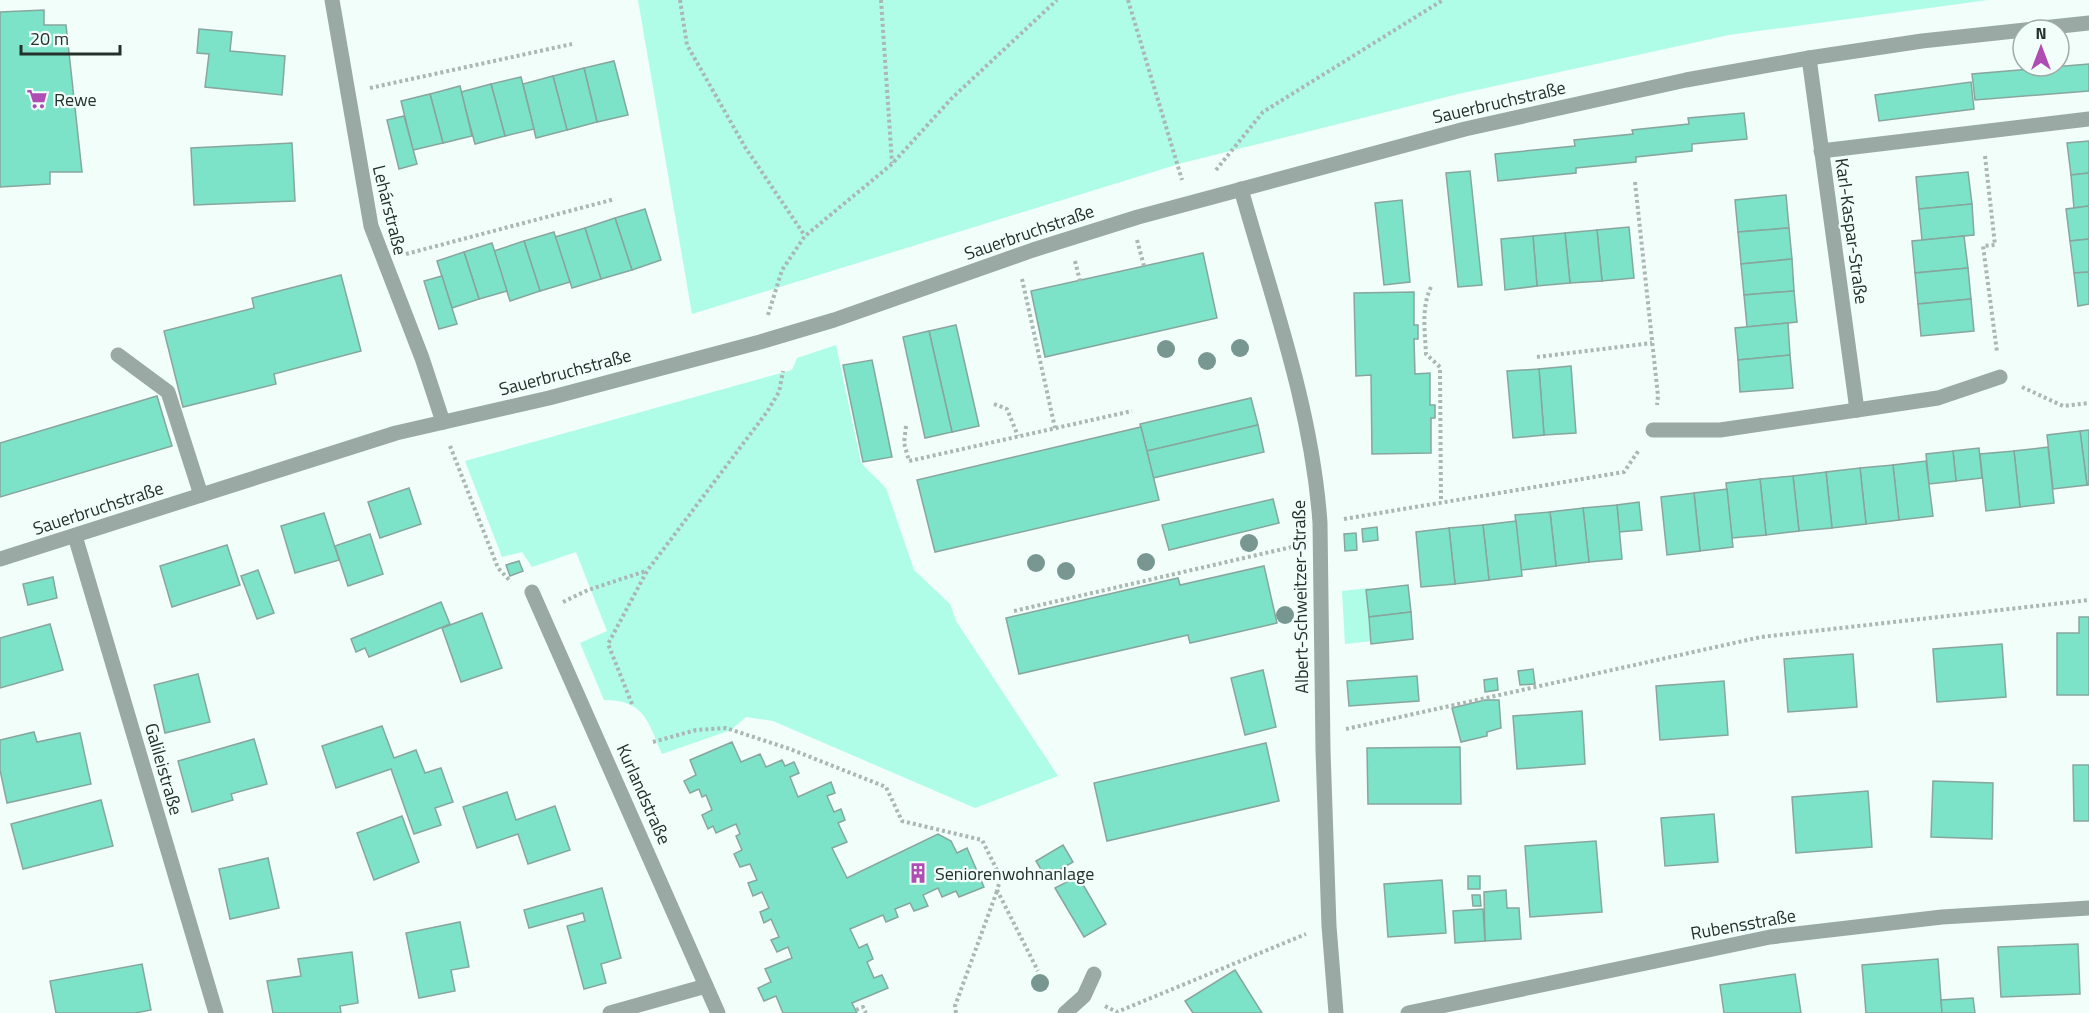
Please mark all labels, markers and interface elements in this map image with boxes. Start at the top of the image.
scale bar [21,18,120,56]
north arrow [2011,18,2071,78]
text: N [2035,21,2047,45]
text: 20 m [30,25,69,52]
street label: Sauerbruchstraße [1430,74,1568,130]
place label: Rewe [54,86,97,113]
supermarket icon: Rewe [25,87,49,111]
street label: Karl-Kaspar-Straße [1828,156,1876,306]
street label: Lehárstraße [366,162,414,258]
street label: Sauerbruchstraße [960,197,1098,267]
street label: Sauerbruchstraße [496,341,634,403]
street label: Sauerbruchstraße [29,474,167,542]
street label: Albert-Schweitzer-Straße [1285,500,1315,694]
street label: Galileistraße [138,720,190,818]
street label: Kurlandstraße [610,739,678,849]
place label: Seniorenwohnanlage [935,860,1094,887]
building icon: Seniorenwohnanlage [906,861,930,885]
street label: Rubensstraße [1688,901,1798,947]

